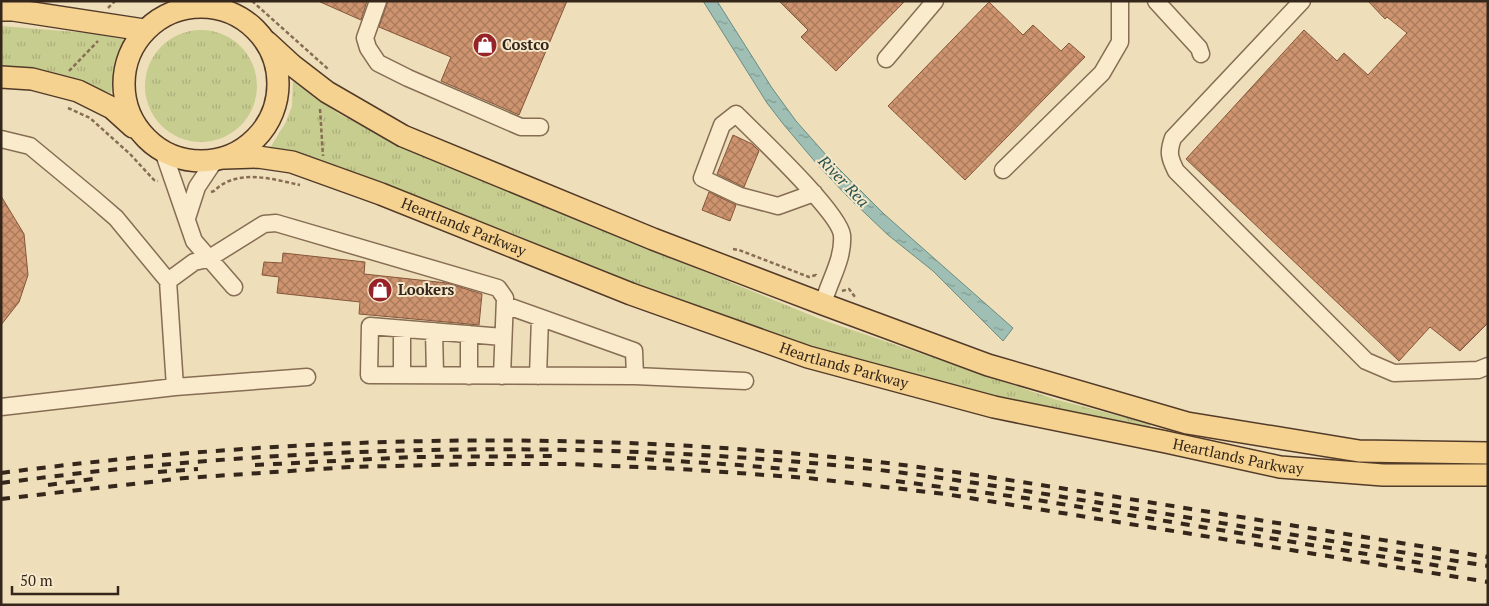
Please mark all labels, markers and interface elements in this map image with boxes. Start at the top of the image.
shop icon: Costco [472,32,498,58]
place label: Costco [502,34,549,54]
water label: River Rea [813,149,874,212]
street label: Heartlands Parkway [399,192,530,260]
shop icon: Lookers [367,277,393,303]
place label: Lookers [398,279,455,299]
street label: Heartlands Parkway [777,337,911,393]
street label: Heartlands Parkway [1171,433,1305,478]
scale bar [12,564,119,596]
text: 50 m [20,570,53,590]

